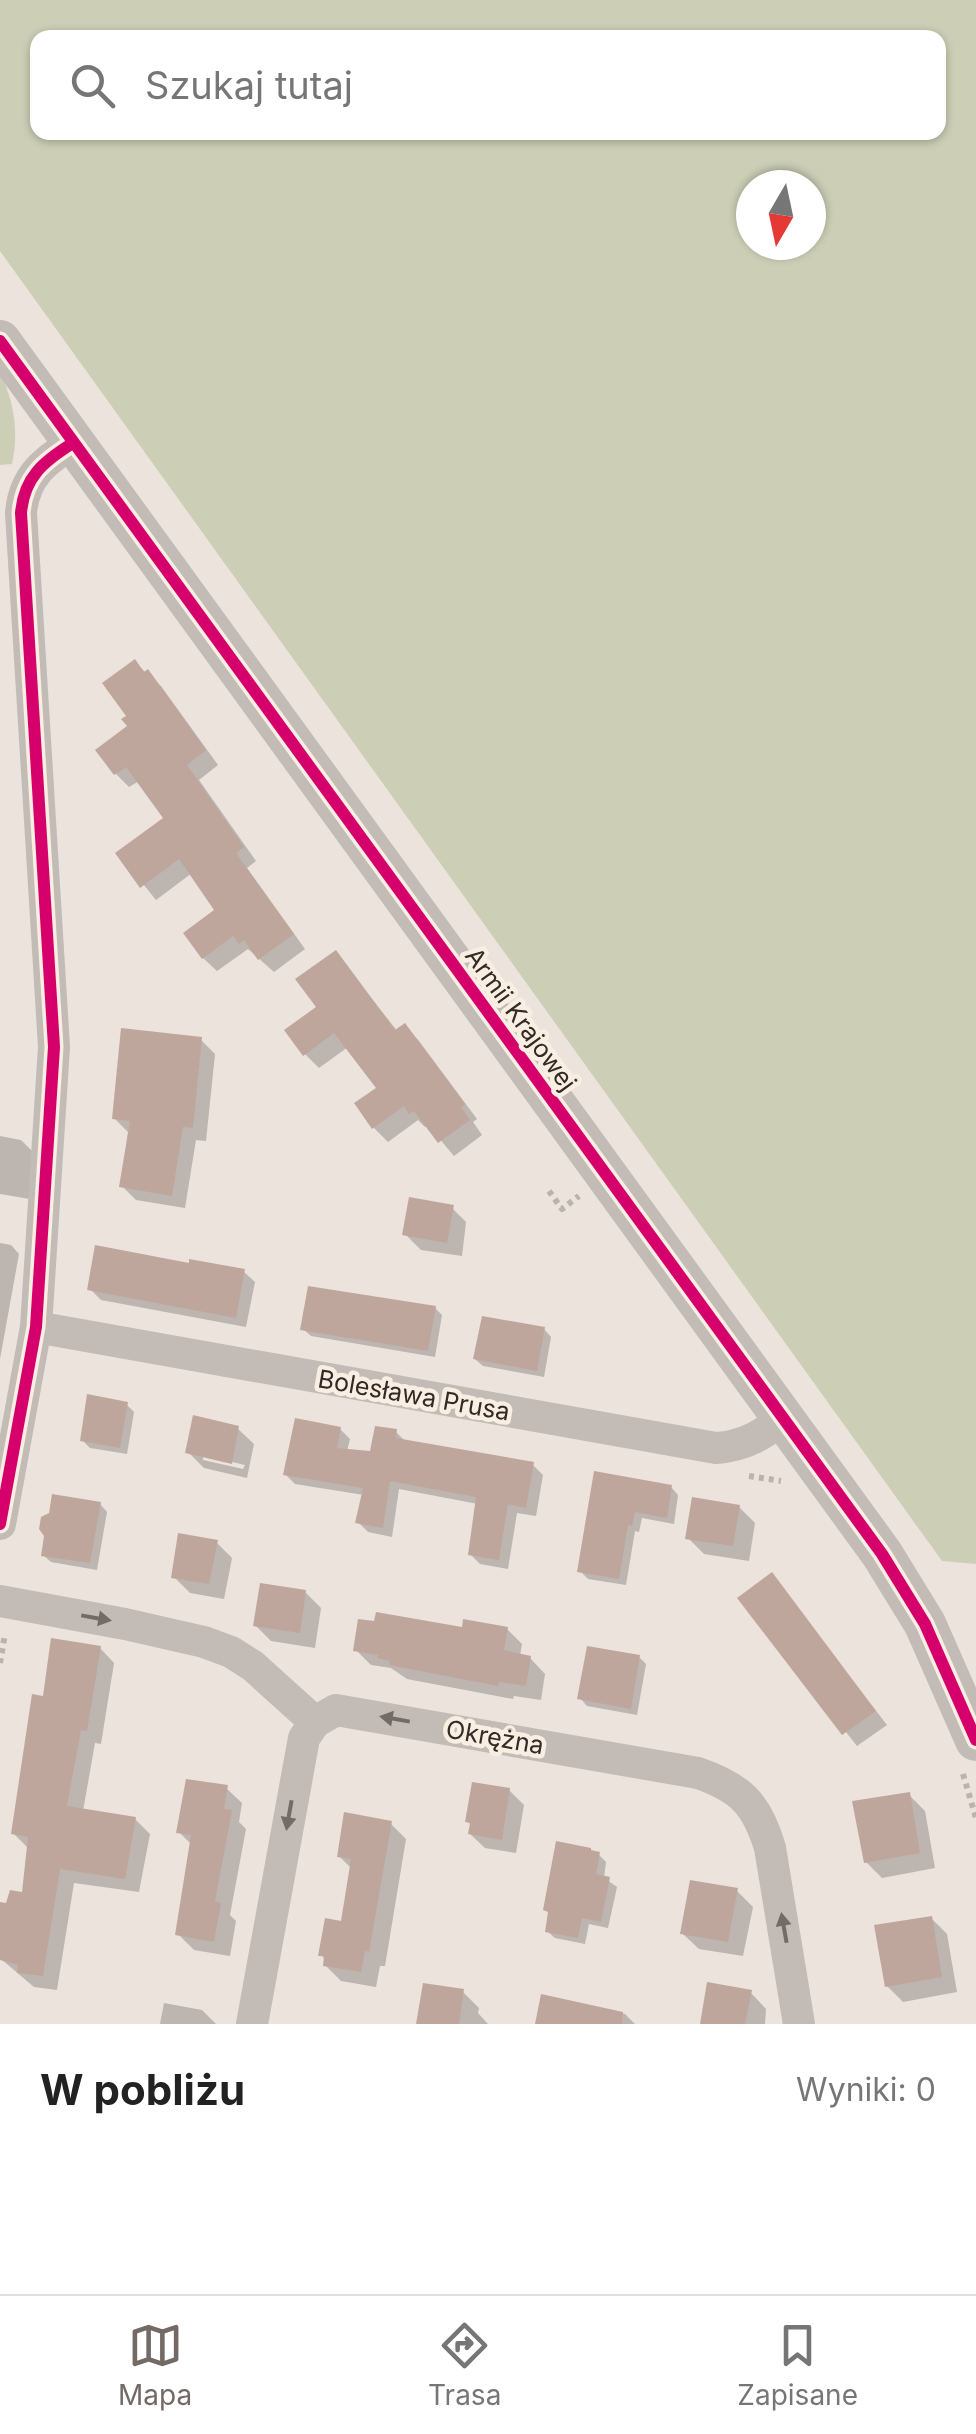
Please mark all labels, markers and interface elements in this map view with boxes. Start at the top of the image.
search box [30,30,946,140]
icon: search [65,58,120,113]
text: Szukaj tutaj [145,62,353,108]
north arrow [736,170,826,260]
street label: Armii Krajowej [459,942,583,1096]
street label: Bolesława Prusa [316,1363,512,1427]
one-way arrow [81,1611,112,1626]
one-way arrow [379,1710,410,1726]
street label: Okrężna [444,1714,546,1760]
one-way arrow [281,1799,296,1831]
one-way arrow [776,1911,791,1943]
text: W pobliżu [40,2064,245,2115]
text: Wyniki: 0 [796,2070,936,2109]
tab: Mapa [118,2318,192,2412]
tab: Trasa [428,2318,501,2412]
tab: Zapisane [737,2318,858,2412]

